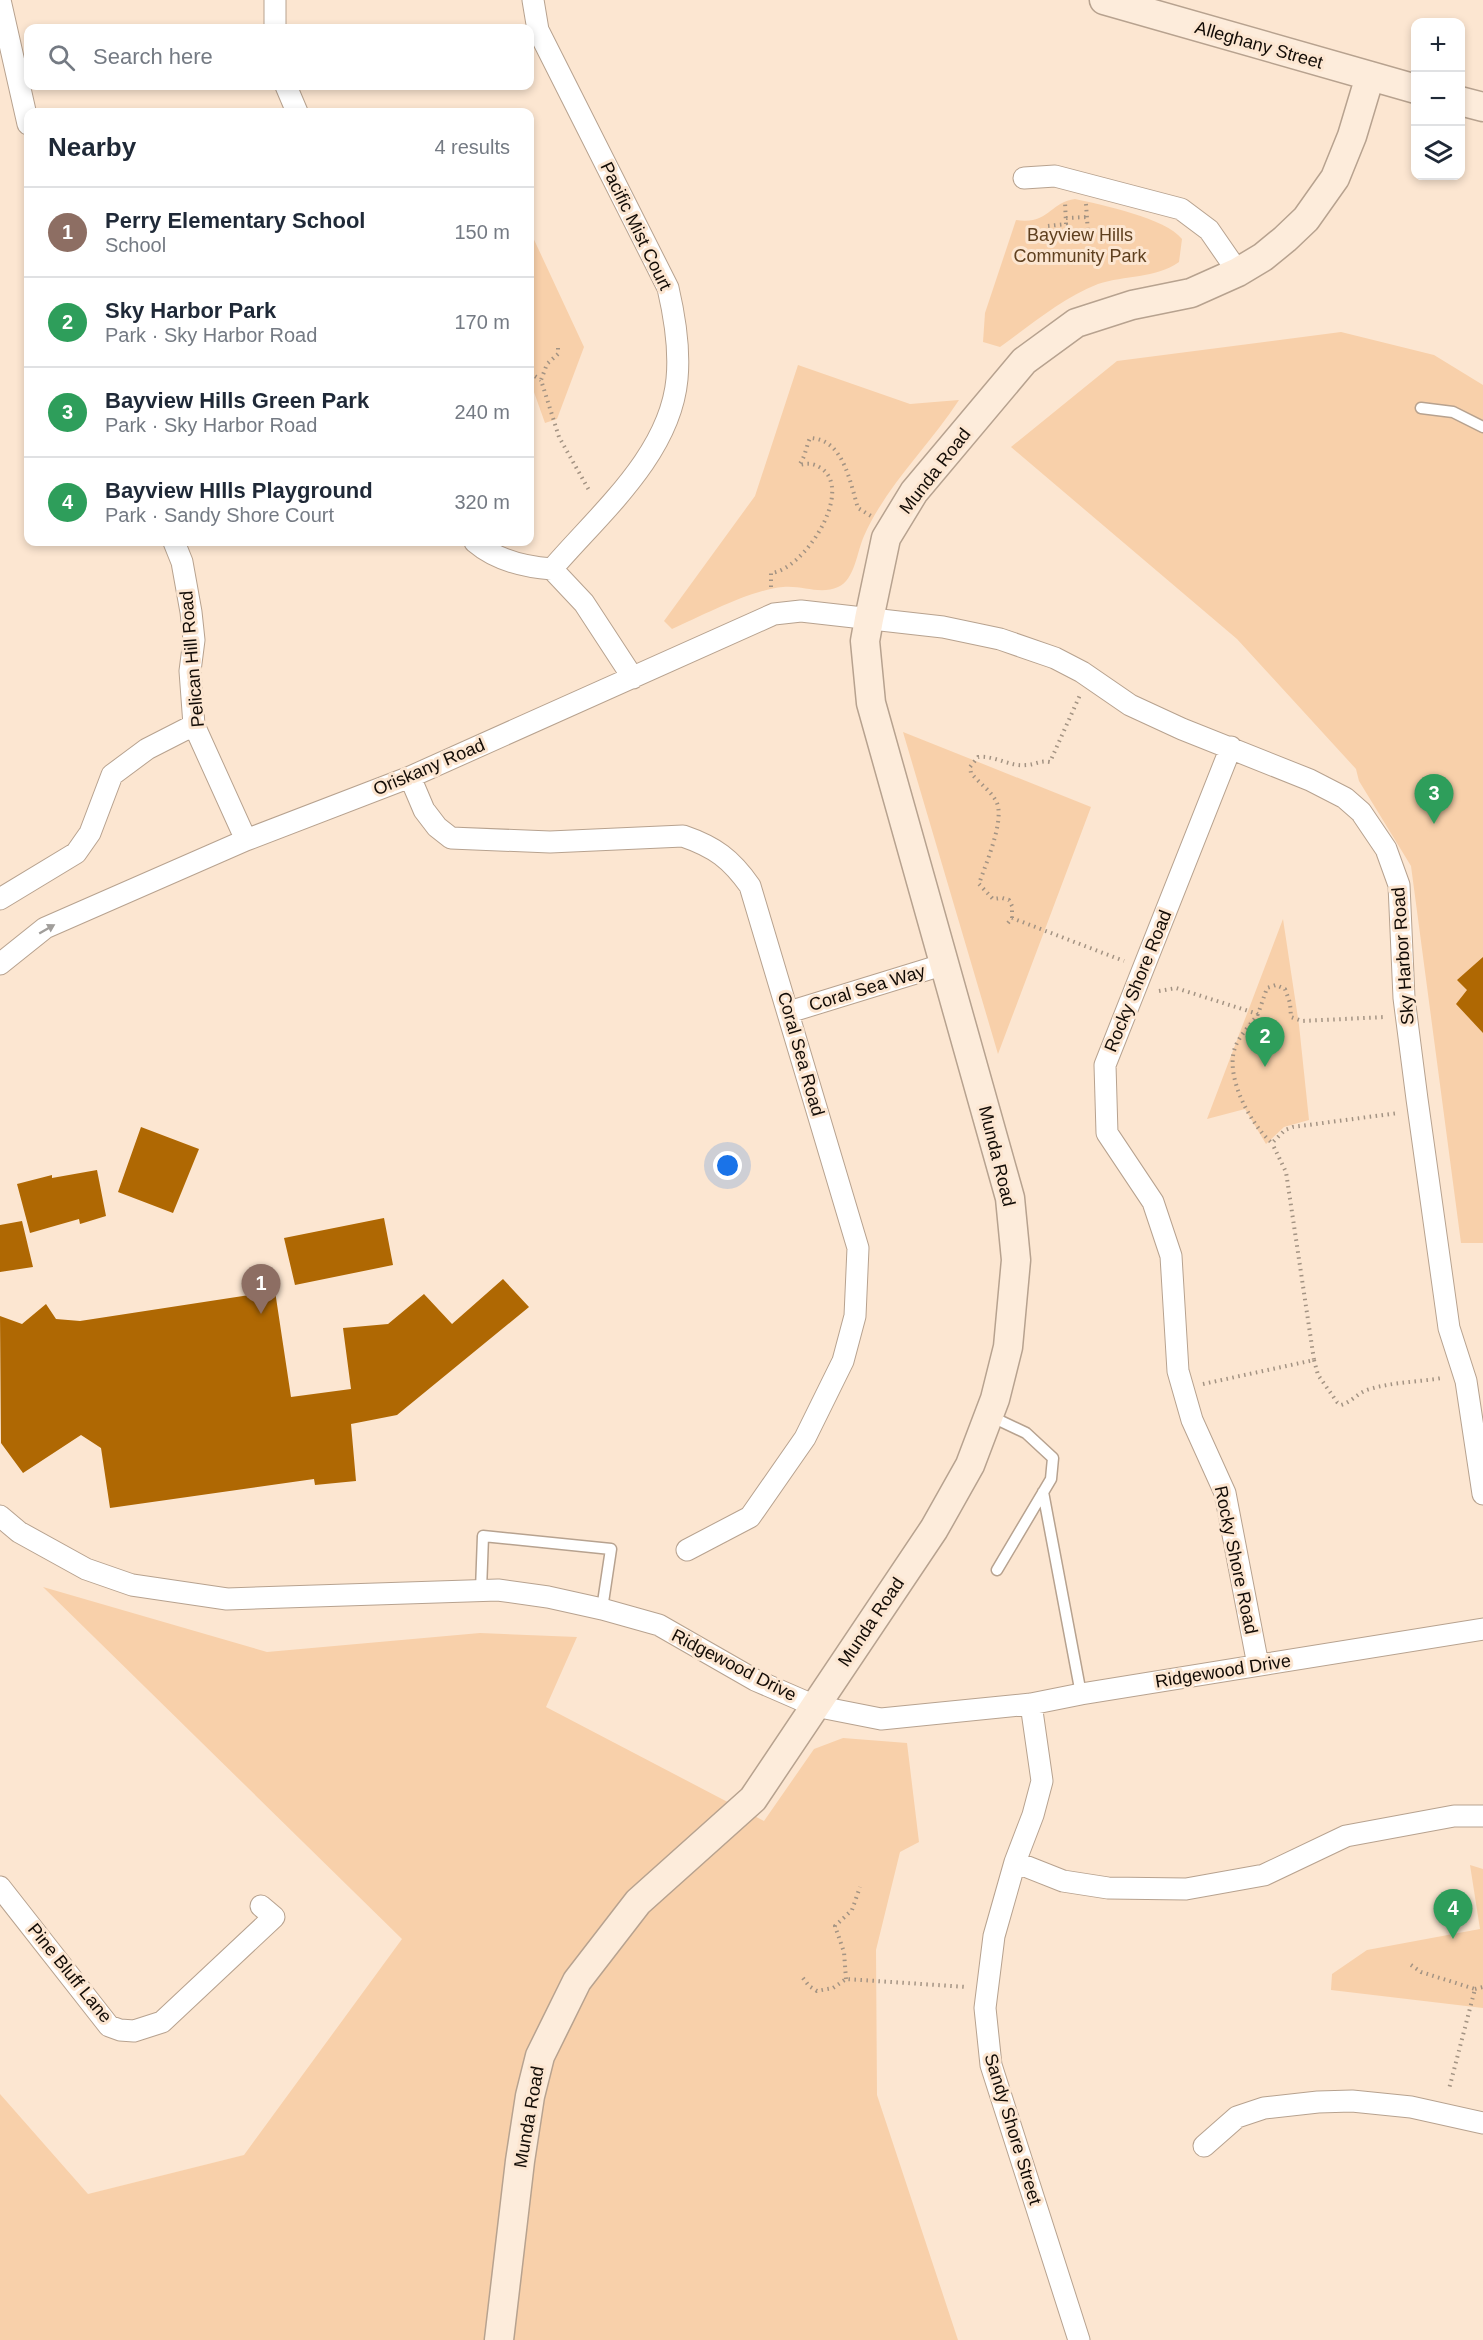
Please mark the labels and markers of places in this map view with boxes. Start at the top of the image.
pin: 3 [1414,774,1454,824]
pin: 2 [1246,1018,1284,1067]
pin: 1 [242,1264,280,1314]
pin: 4 [1434,1890,1472,1939]

